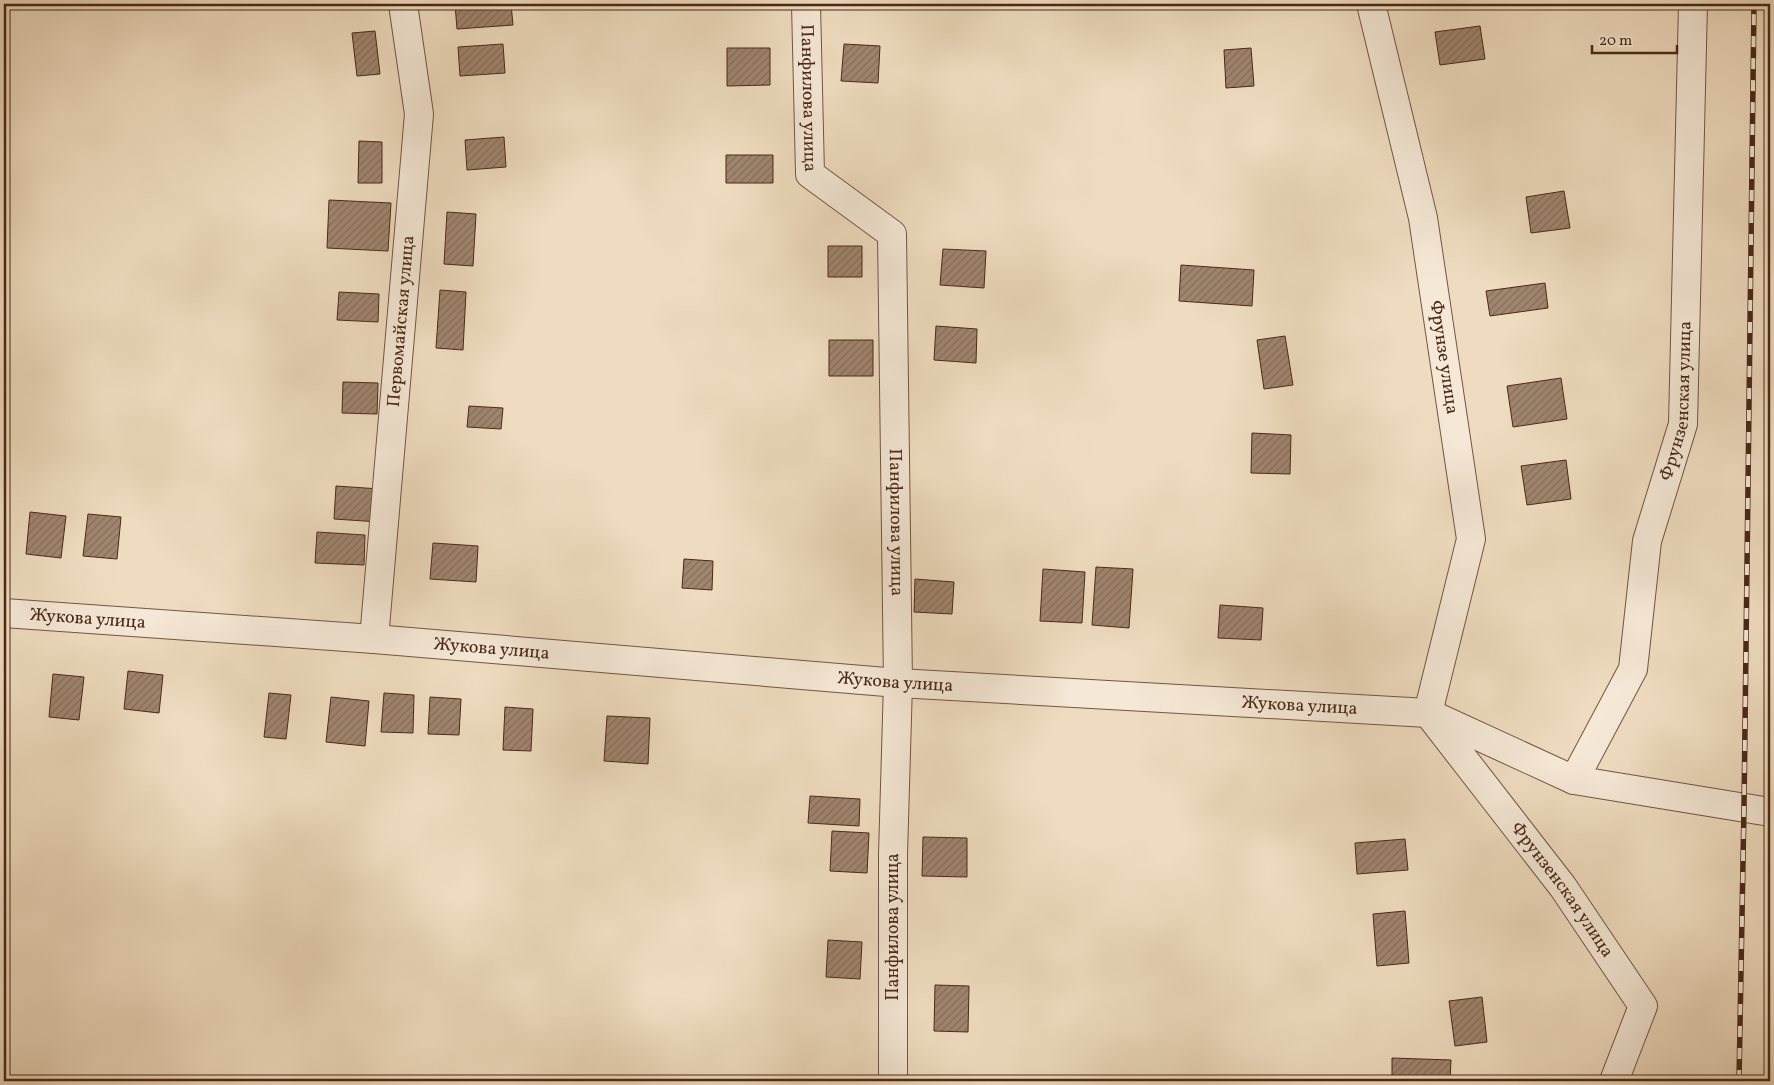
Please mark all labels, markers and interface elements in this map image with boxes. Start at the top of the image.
scale bar [1592,22,1676,54]
street label: Панфилова улица [794,24,822,172]
text: 20 m [1599,31,1632,52]
street label: Первомайская улица [381,234,421,408]
street label: Фрунзе улица [1423,299,1465,416]
street label: Фрунзенская улица [1654,321,1698,484]
street label: Панфилова улица [882,448,909,596]
street label: Жукова улица [29,602,147,635]
street label: Жукова улица [433,632,551,666]
street label: Жукова улица [836,665,954,699]
street label: Жукова улица [1241,690,1358,721]
street label: Фрунзенская улица [1505,817,1620,963]
street label: Панфилова улица [881,853,906,1001]

